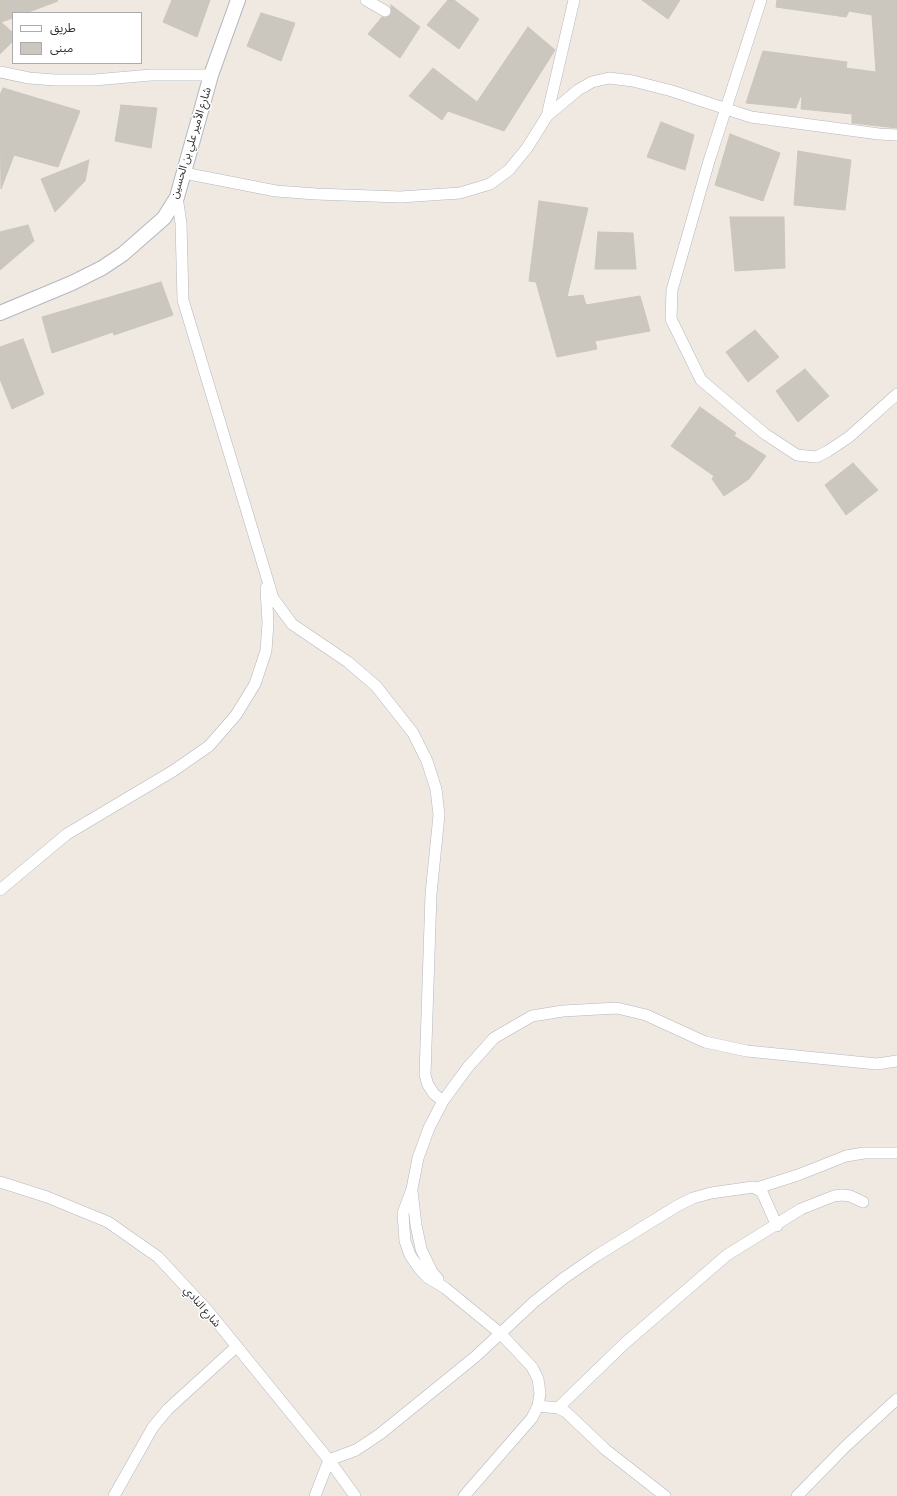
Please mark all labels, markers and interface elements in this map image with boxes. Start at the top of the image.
legend [12,12,142,64]
text: طريق [50,20,76,35]
text: مبنى [50,40,73,55]
street label: شارع الأمير علي بن الحسين [168,86,214,200]
street label: شارع النادي [181,1284,223,1330]

